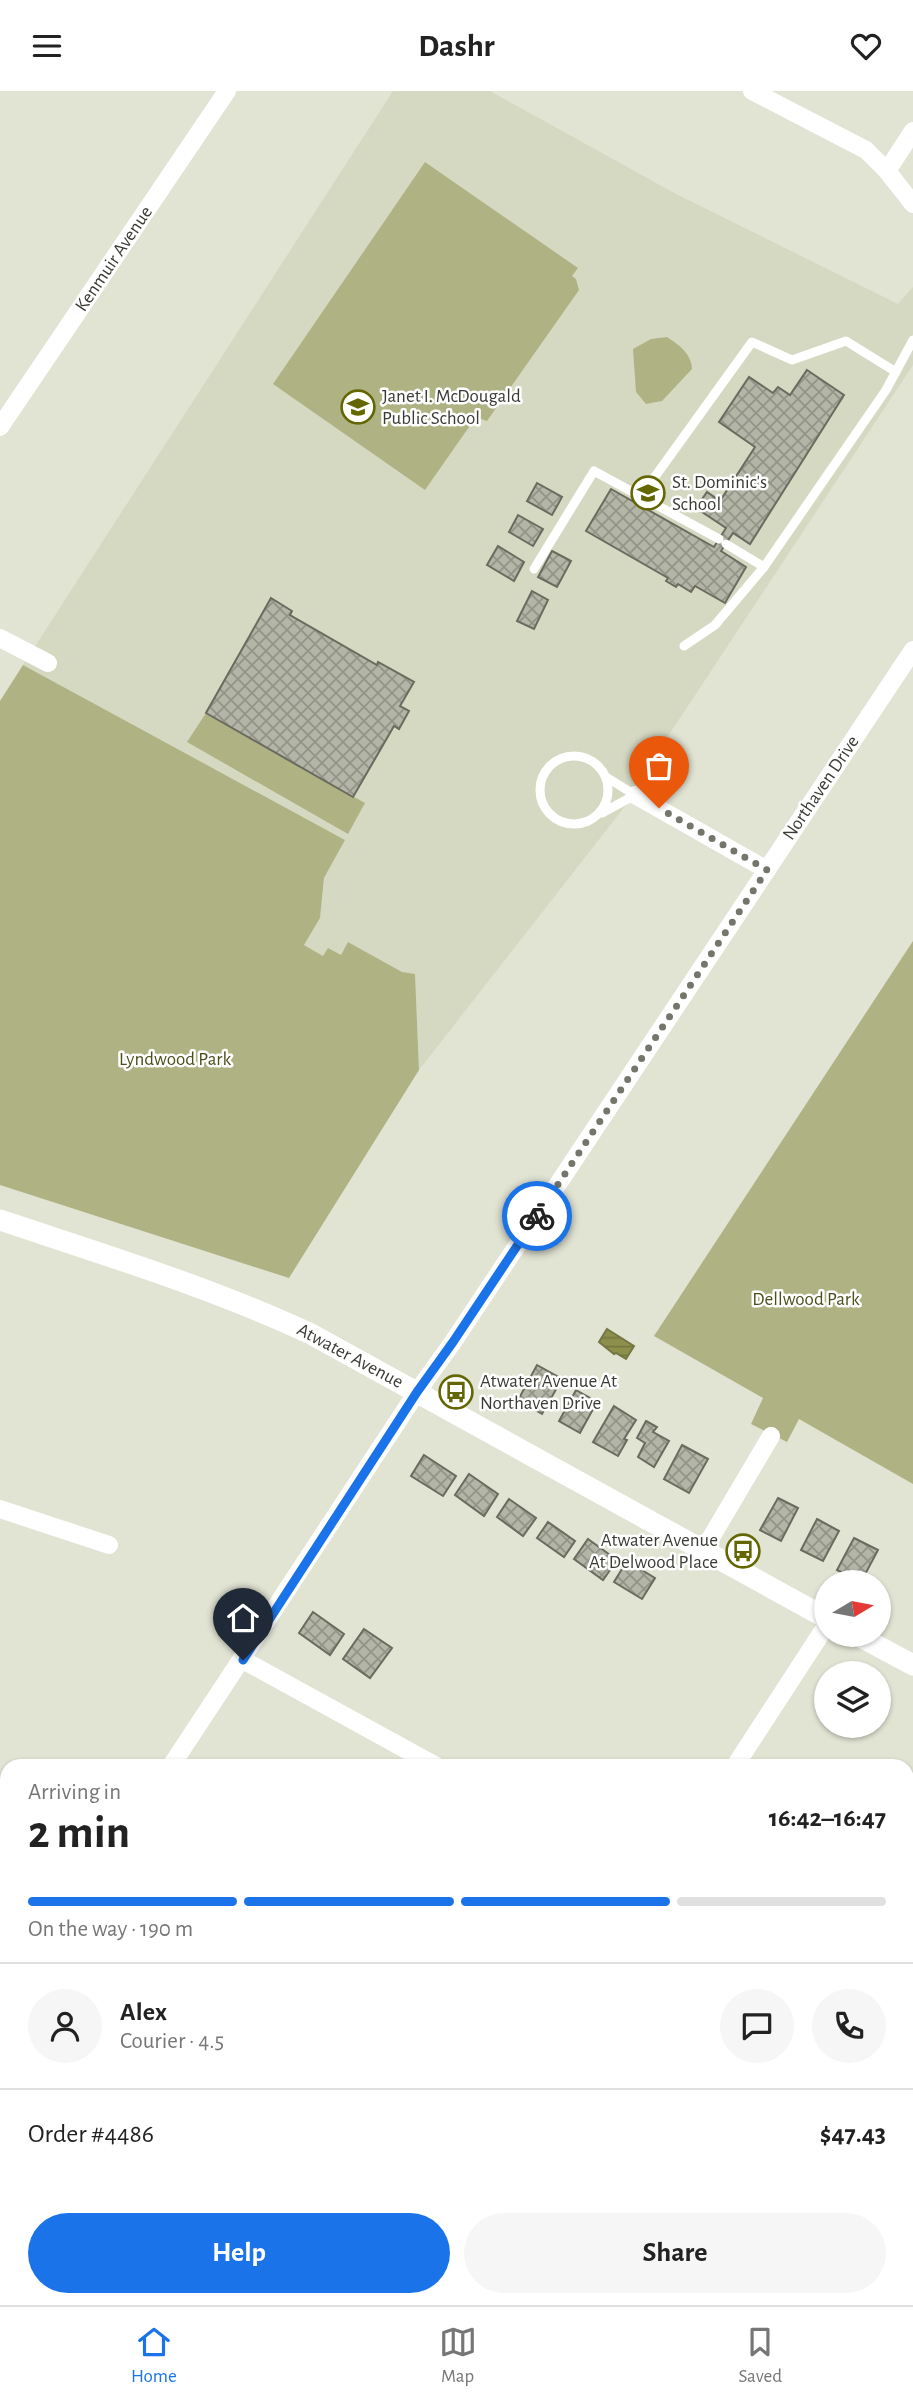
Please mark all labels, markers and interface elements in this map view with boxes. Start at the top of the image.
icon: menu [28,27,66,65]
icon: heart [847,27,885,65]
text: Dashr [418,30,495,62]
street label: Kenmuir Avenue [72,203,156,315]
place label: Janet I. McDougald Public School [382,387,521,428]
school or university icon: Janet I. McDougald Public School [339,388,377,426]
place label: St. Dominic's School [672,473,767,514]
school or university icon: St. Dominic's School [629,474,667,512]
street label: Northaven Drive [779,732,863,844]
pin [629,736,689,808]
icon: bag [640,747,678,785]
park label: Lyndwood Park [119,1050,231,1069]
courier [502,1181,572,1251]
icon: bike [518,1197,556,1235]
park label: Dellwood Park [752,1290,860,1309]
street label: Atwater Avenue [294,1320,406,1392]
place label: Atwater Avenue At Northaven Drive [480,1372,617,1413]
bus stop icon: Atwater Avenue At Northaven Drive [437,1373,475,1411]
place label: Atwater Avenue At Delwood Place [589,1531,718,1572]
bus stop icon: Atwater Avenue At Delwood Place [724,1532,762,1570]
north arrow [814,1570,891,1647]
map controls [814,1570,891,1738]
pin [213,1588,273,1660]
icon: home [224,1599,262,1637]
button: layers [814,1661,891,1738]
text: Arriving in [28,1781,121,1804]
text: 16:42–16:47 [769,1805,886,1831]
text: 2 min [28,1810,130,1856]
text: On the way · 190 m [28,1918,193,1941]
button: person [28,1989,102,2063]
button: chat [720,1989,794,2063]
button: phone [812,1989,886,2063]
text: Alex [120,1999,167,2025]
text: Courier · 4.5 [120,2030,224,2053]
text: Order #4486 [28,2121,154,2147]
text: $47.43 [820,2121,886,2147]
button: Help [28,2213,450,2293]
button: Share [464,2213,886,2293]
tab: Home [131,2323,177,2388]
tab: Map [439,2323,477,2388]
tab: Saved [739,2323,782,2388]

